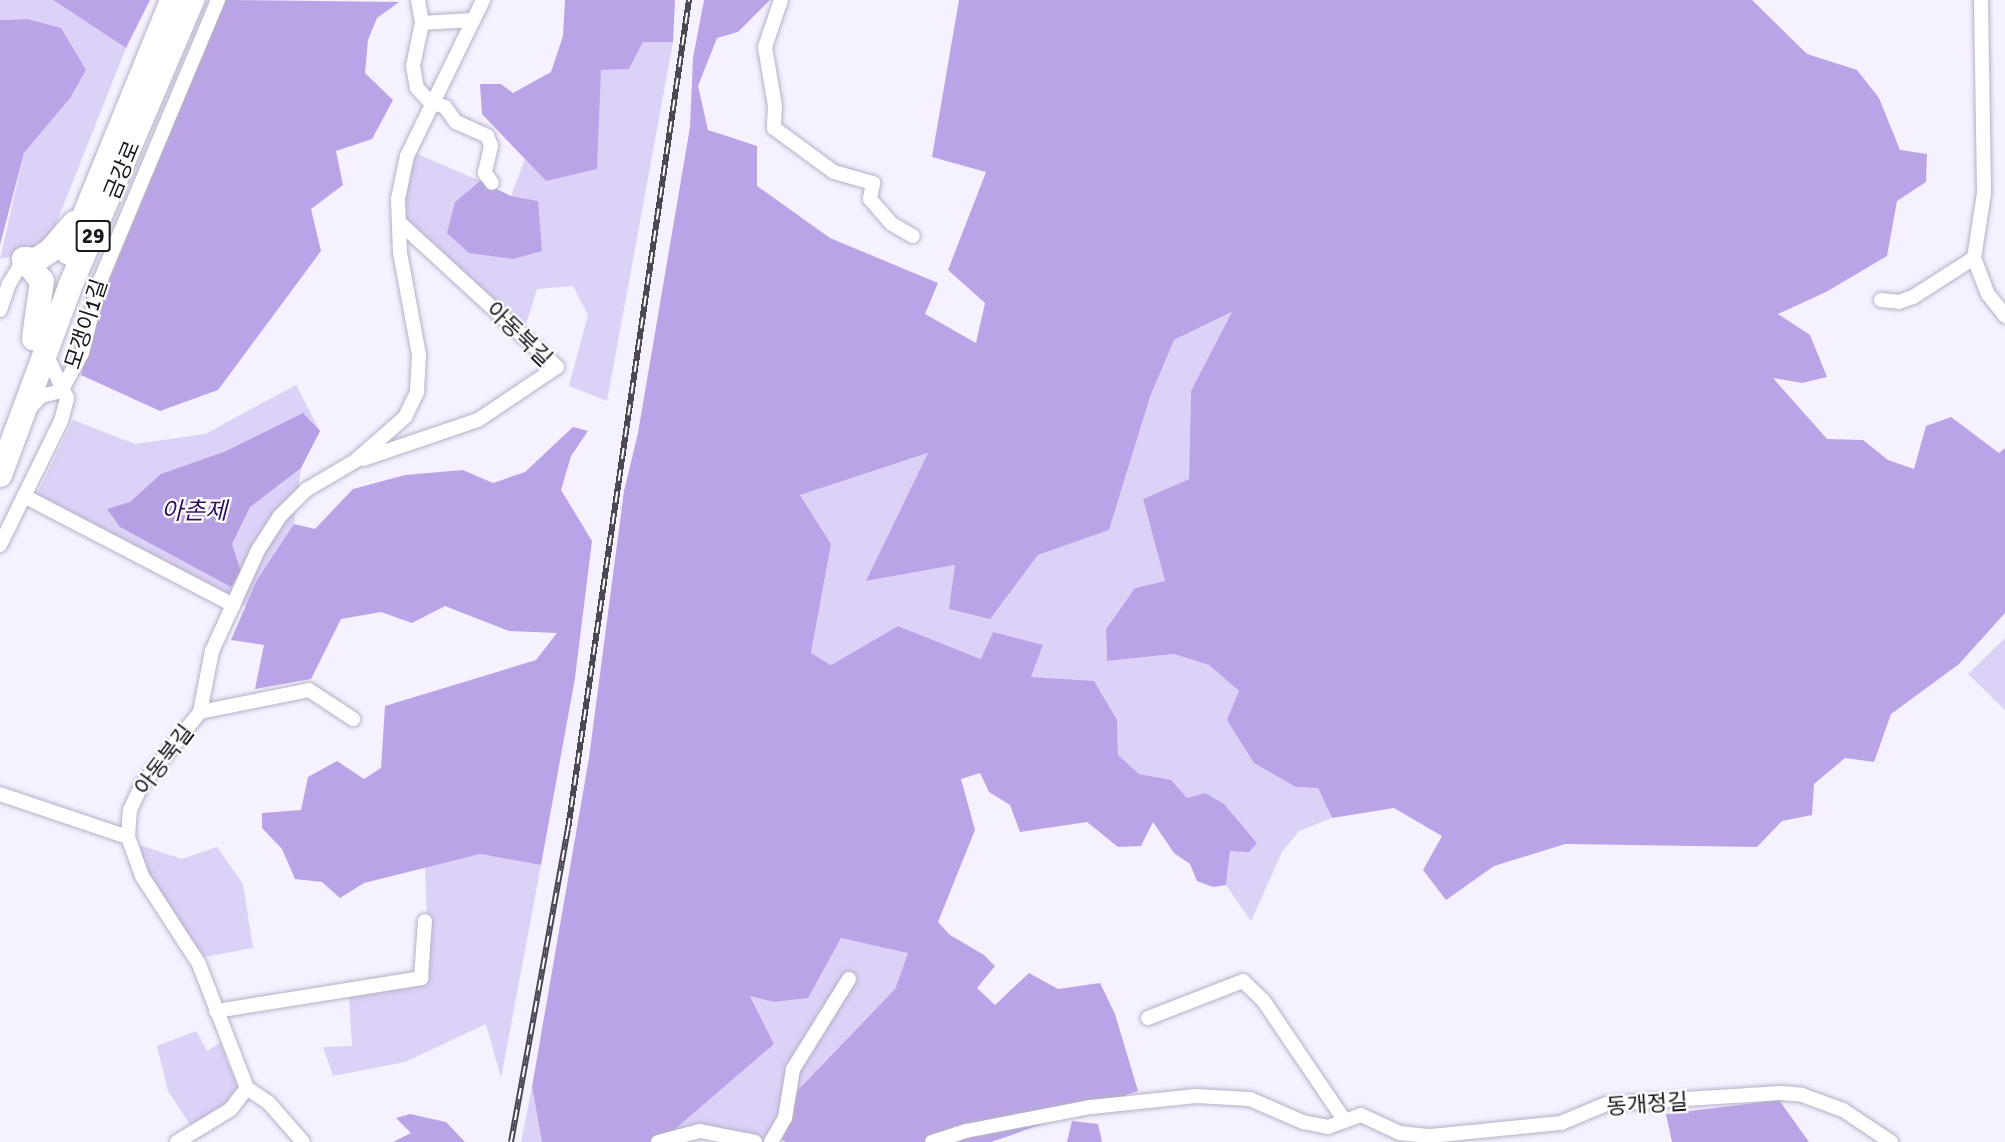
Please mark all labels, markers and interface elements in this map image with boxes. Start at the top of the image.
street label: 금강로 [98,137,146,203]
road number: 29 [75,218,111,254]
street label: 모갱이1길 [59,276,113,372]
street label: 아동북길 [481,296,557,372]
water label: 아촌제 [161,498,227,526]
street label: 아동북길 [129,720,199,800]
street label: 동개정길 [1606,1088,1688,1120]

